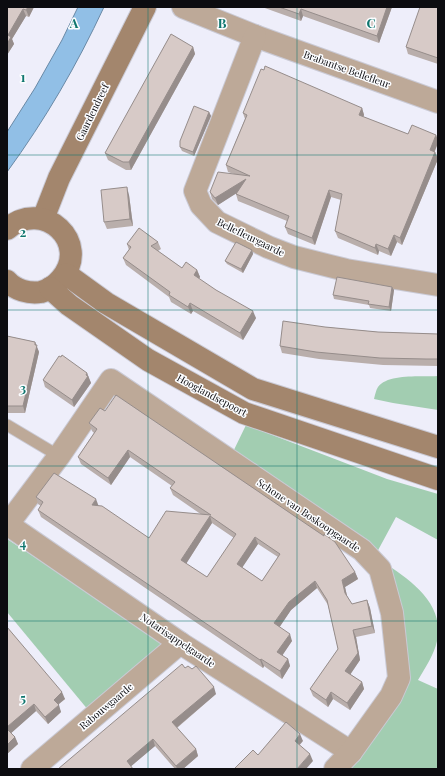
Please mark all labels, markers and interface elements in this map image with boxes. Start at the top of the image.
text: A [69,14,79,31]
text: B [218,14,227,31]
text: C [366,14,376,31]
street label: Brabantse Bellefleur [302,47,393,91]
text: 1 [21,68,26,85]
street label: Gaardendreef [72,81,112,143]
street label: Bellefleurgaarde [215,215,287,259]
text: 2 [20,223,27,240]
street label: Hooglandsepoort [174,371,250,420]
text: 3 [20,379,26,396]
street label: Schone van Boskoopgaarde [255,475,363,555]
text: 4 [20,534,27,551]
street label: Notarisappelgaarde [138,610,218,670]
street label: Rabouwgaarde [76,679,136,733]
text: 5 [20,689,26,706]

